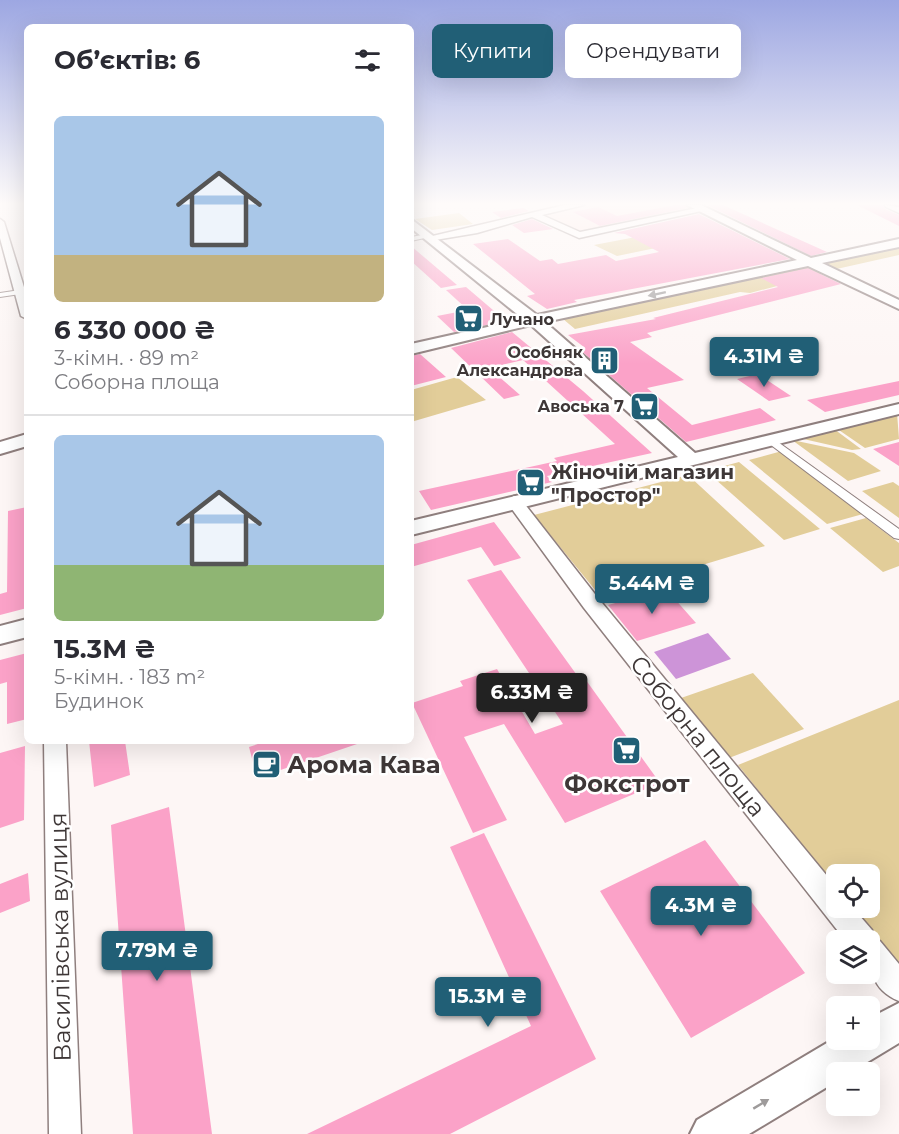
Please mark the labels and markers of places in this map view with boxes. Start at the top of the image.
supermarket icon: Лучано [453,303,485,335]
place label: Лучано [490,310,554,329]
pin: 4.31M ₴ [709,337,819,388]
place label: Особняк Александрова [457,343,584,380]
building icon: Особняк Александрова [588,345,620,377]
supermarket icon: Авоська 7 [629,390,661,422]
place label: Авоська 7 [537,397,624,416]
place label: Жіночій магазин "Простор" [551,460,734,507]
supermarket icon: Жіночій магазин "Простор" [514,467,546,499]
pin: 5.44M ₴ [597,564,707,615]
pin: 6.33M ₴ [477,673,587,724]
supermarket icon: Фокстрот [611,734,643,766]
cafe icon: Арома Кава [250,748,282,780]
place label: Арома Кава [287,750,441,779]
place label: Фокстрот [564,769,690,798]
pin: 4.3M ₴ [652,886,750,937]
pin: 7.79M ₴ [102,931,212,982]
pin: 15.3M ₴ [433,977,543,1028]

